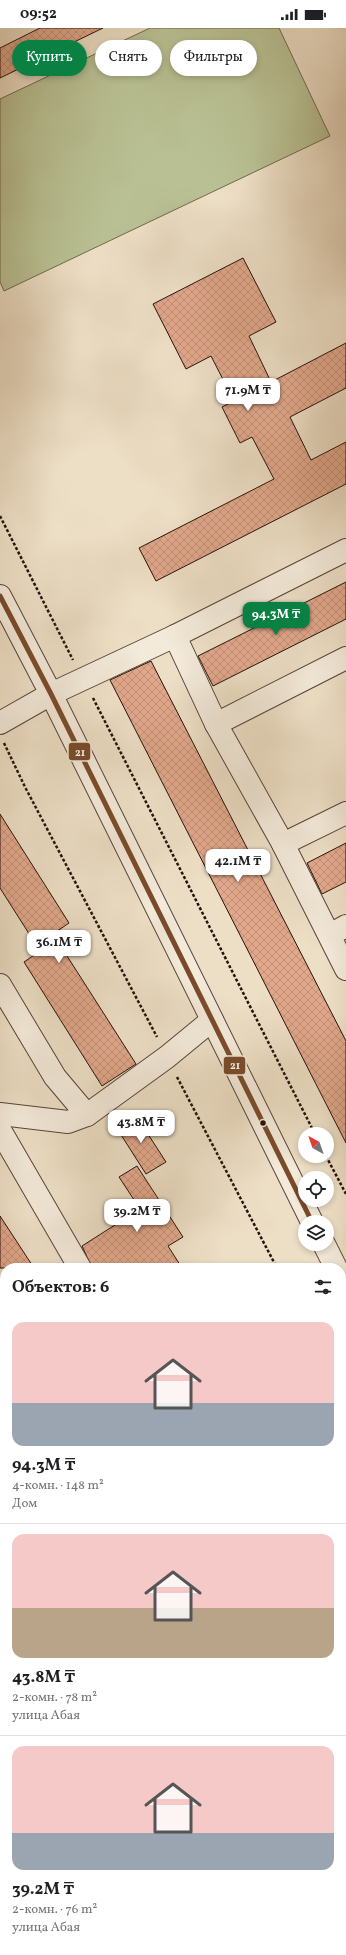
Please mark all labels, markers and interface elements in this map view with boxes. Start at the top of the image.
text: 09:52 [20,4,57,25]
chip: Купить [12,40,87,76]
chip: Снять [95,40,162,76]
chip: Фильтры [170,40,257,76]
pin: 71.9M ₸ [211,378,285,412]
text: 71.9M ₸ [225,382,271,400]
pin: 94.3M ₸ [239,602,313,636]
text: 94.3M ₸ [252,606,300,624]
line badge: 21 [68,742,91,761]
text: 21 [75,746,85,761]
pin: 42.1M ₸ [201,849,275,883]
text: 42.1M ₸ [214,853,262,871]
pin: 36.1M ₸ [22,930,96,964]
text: 36.1M ₸ [36,934,82,952]
line badge: 21 [223,1056,246,1075]
text: 21 [230,1059,240,1074]
pin: 43.8M ₸ [104,1110,178,1144]
text: 43.8M ₸ [117,1114,165,1132]
unlabelled marker [258,1118,268,1128]
north arrow [298,1127,334,1163]
map controls [298,1127,334,1251]
button: locate [298,1171,334,1207]
pin: 39.2M ₸ [100,1199,174,1233]
text: 39.2M ₸ [113,1203,161,1221]
button: layers [298,1215,334,1251]
text: Объектов: 6 [12,1276,109,1299]
icon: filters [312,1276,334,1298]
icon: home [137,1348,209,1420]
text: 94.3M ₸ [12,1454,76,1477]
text: 4-комн. · 148 m² [12,1477,104,1495]
text: Дом [12,1495,37,1513]
icon: home [137,1560,209,1632]
text: 43.8M ₸ [12,1666,75,1689]
text: 2-комн. · 78 m² [12,1689,97,1707]
text: улица Абая [12,1707,80,1725]
icon: home [137,1772,209,1844]
text: 39.2M ₸ [12,1878,74,1901]
text: 2-комн. · 76 m² [12,1901,97,1919]
text: улица Абая [12,1919,80,1937]

